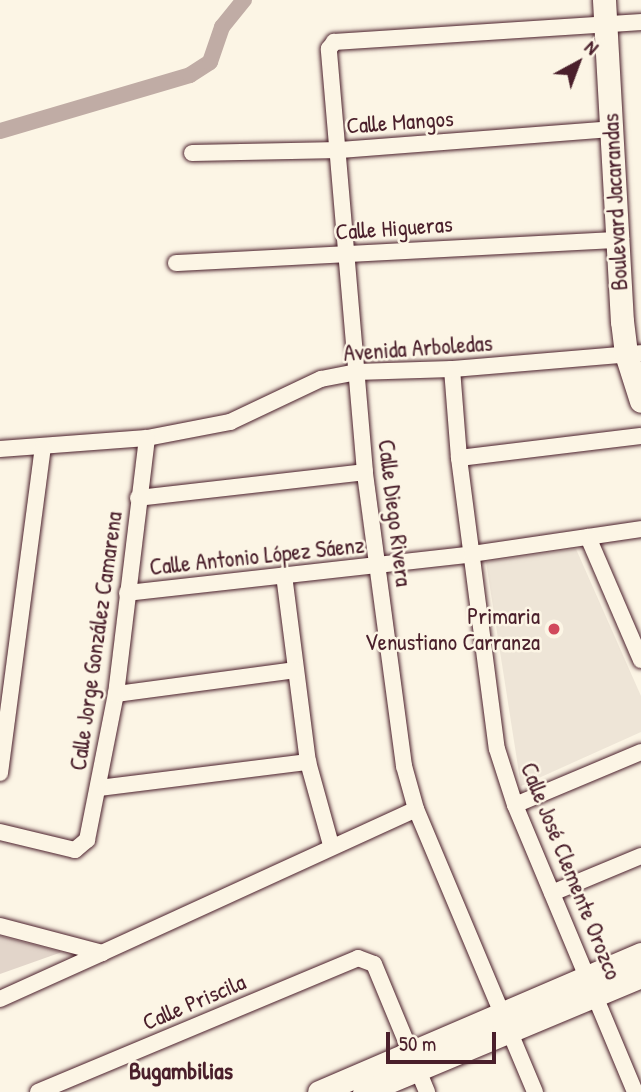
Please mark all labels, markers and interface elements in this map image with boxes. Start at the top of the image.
north arrow [543,28,613,98]
text: N [579,34,604,60]
street label: Calle Mangos [345,104,455,140]
street label: Boulevard Jacarandas [597,113,633,291]
street label: Calle Higueras [335,210,453,246]
street label: Avenida Arboledas [343,329,493,367]
street label: Calle Diego Rivera [372,438,418,588]
street label: Calle Jorge González Camarena [64,510,128,772]
street label: Calle Antonio López Sáenz [148,531,366,581]
place label: Primaria Venustiano Carranza [365,602,540,656]
marker: Primaria Venustiano Carranza [546,621,562,637]
street label: Calle José Clemente Orozco [515,759,627,983]
street label: Calle Priscila [138,968,250,1036]
scale bar [389,1018,499,1062]
text: 50 m [399,1029,436,1058]
district label: Bugambilias [129,1057,233,1085]

